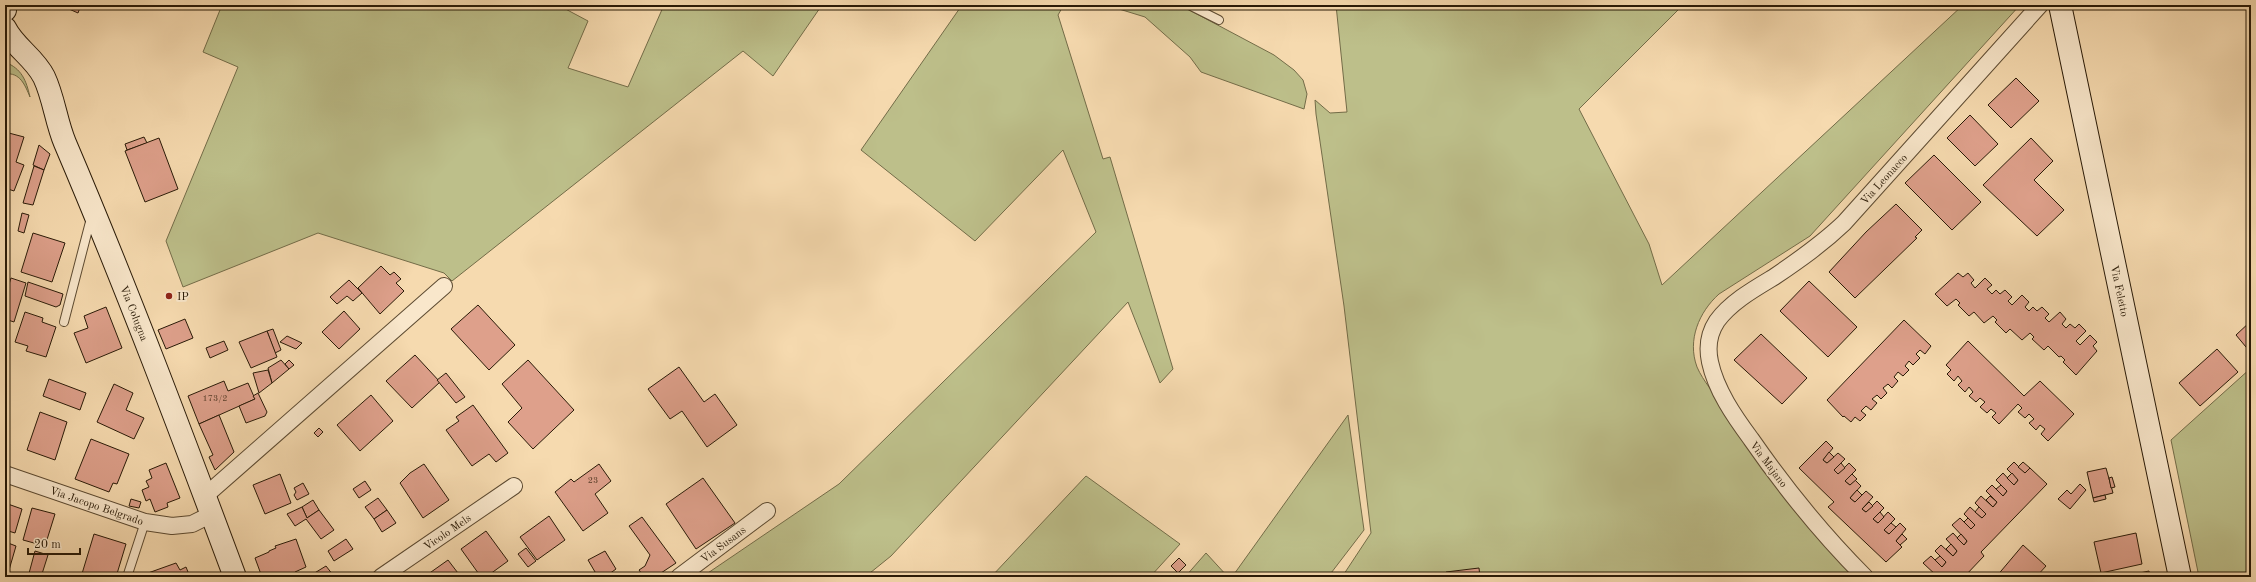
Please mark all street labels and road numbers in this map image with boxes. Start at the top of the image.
street label: Via Leonacco [1859,152,1910,207]
street label: Via Feletto [2108,264,2129,318]
street label: Via Colugna [117,284,149,343]
street label: Via Majano [1747,440,1789,490]
street label: Via Jacopo Belgrado [48,486,145,528]
street label: Vicolo Mels [422,513,474,553]
street label: Via Susans [699,525,749,566]

